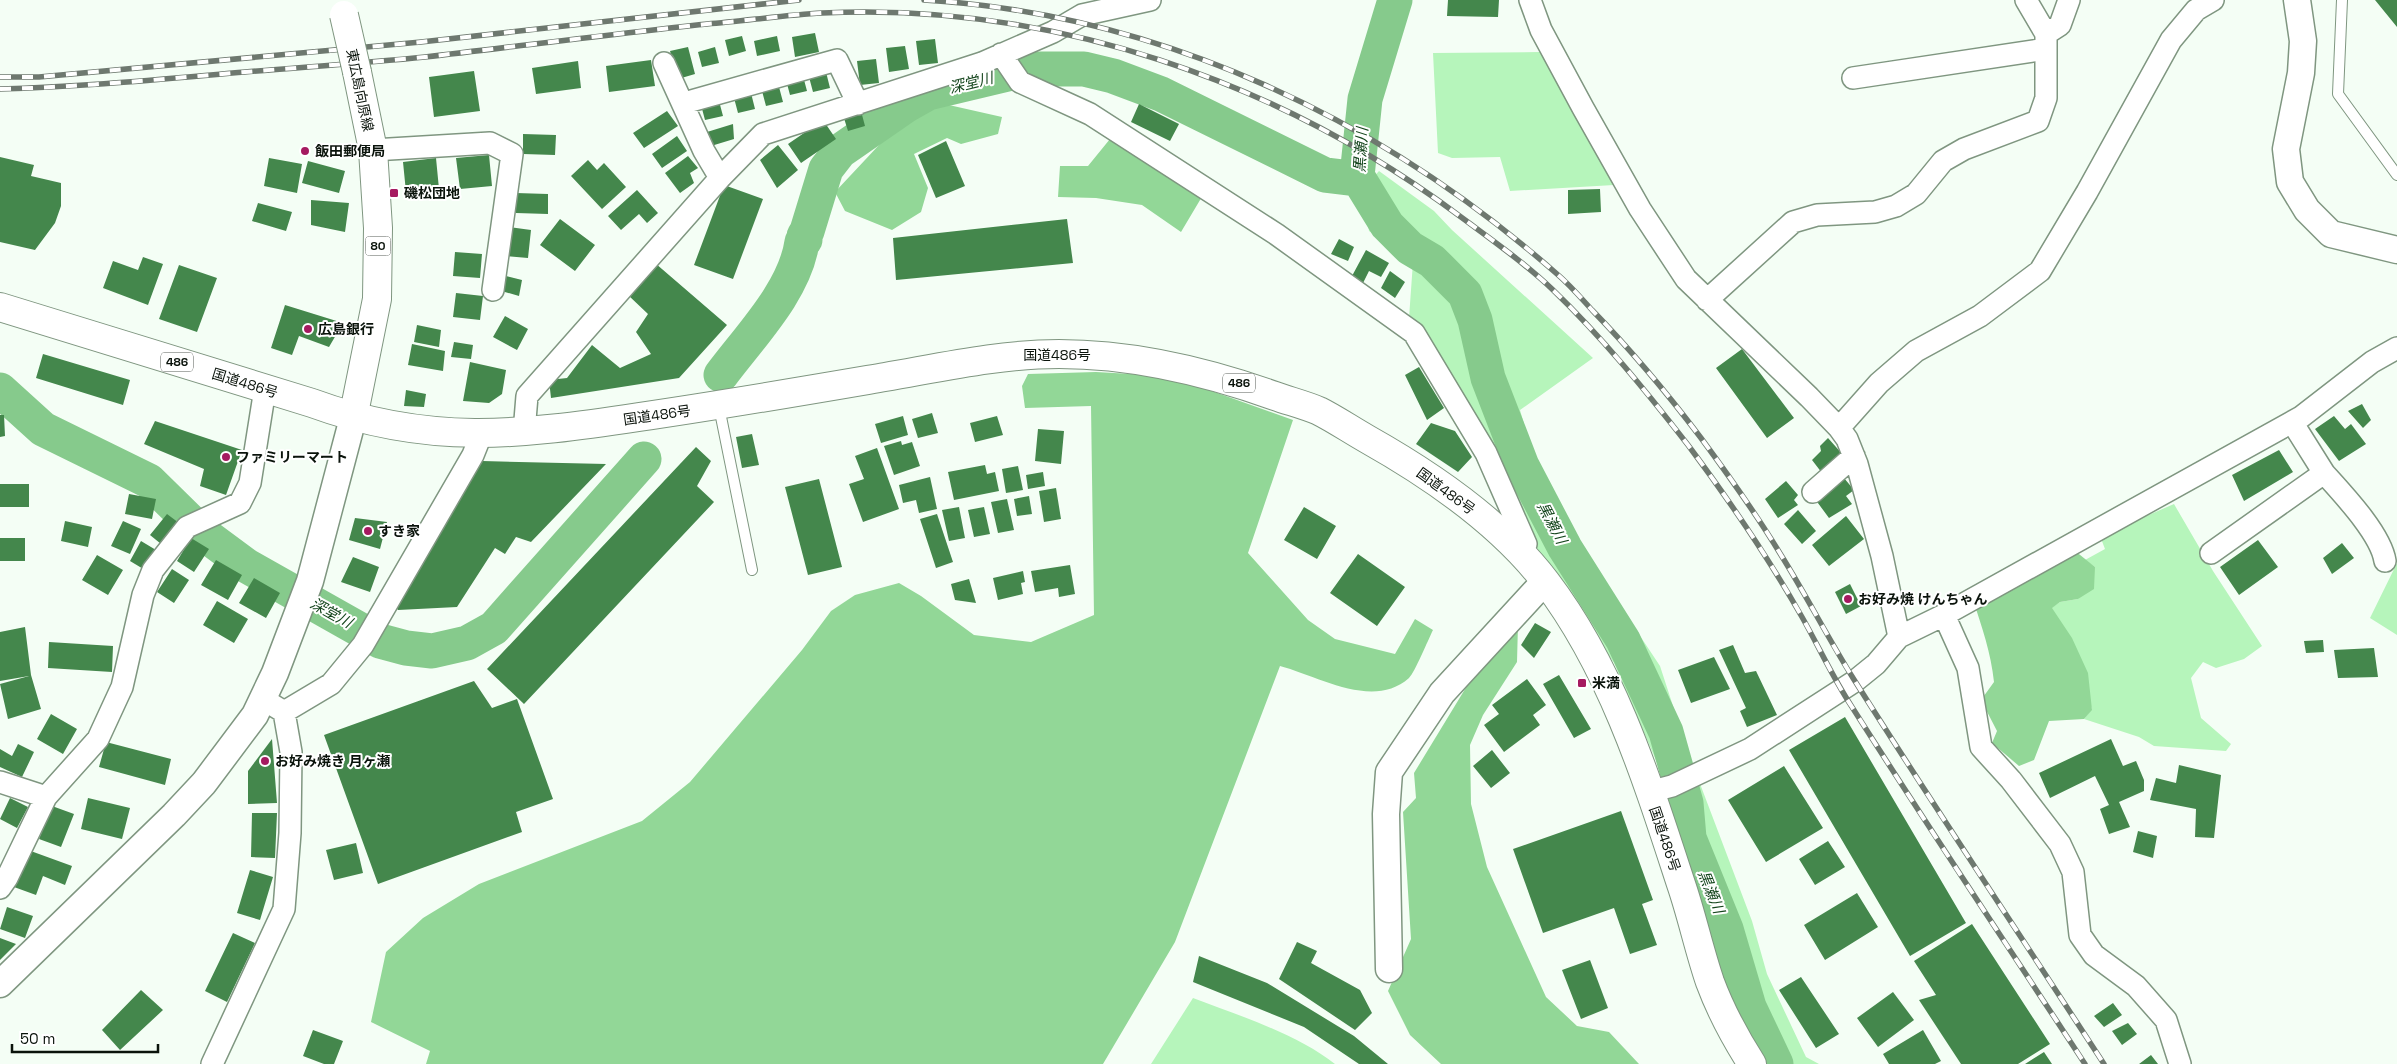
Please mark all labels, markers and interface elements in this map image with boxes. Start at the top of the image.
street label: 東広島向原線 [342,47,378,133]
water label: 深堂川 [947,67,997,97]
water label: 黒瀬川 [1349,125,1372,173]
place label: 飯田郵便局 [315,142,385,160]
marker: 飯田郵便局 [299,145,311,157]
place label: 磯松団地 [403,184,460,202]
marker: 磯松団地 [388,187,400,199]
road number: 80 [366,237,390,256]
place label: 広島銀行 [318,320,374,338]
marker: 広島銀行 [302,323,314,335]
street label: 国道486号 [1023,346,1091,364]
road number: 486 [161,352,193,372]
street label: 国道486号 [210,364,280,402]
road number: 486 [1223,373,1255,392]
street label: 国道486号 [622,401,692,429]
place label: ファミリーマート [236,448,348,466]
marker: ファミリーマート [220,451,232,463]
street label: 国道486号 [1413,464,1479,518]
water label: 黒瀬川 [1533,498,1572,549]
place label: すき家 [378,522,420,540]
marker: すき家 [362,525,374,537]
place label: お好み焼 けんちゃん [1858,590,1988,608]
water label: 深堂川 [307,593,357,633]
marker: お好み焼 けんちゃん [1842,593,1854,605]
place label: 米満 [1592,674,1620,692]
marker: 米満 [1576,677,1588,689]
place label: お好み焼き 月ヶ瀬 [275,752,391,770]
marker: お好み焼き 月ヶ瀬 [259,755,271,767]
street label: 国道486号 [1645,804,1685,874]
water label: 黒瀬川 [1694,867,1729,918]
scale bar [12,1022,159,1054]
text: 50 m [20,1029,55,1048]

